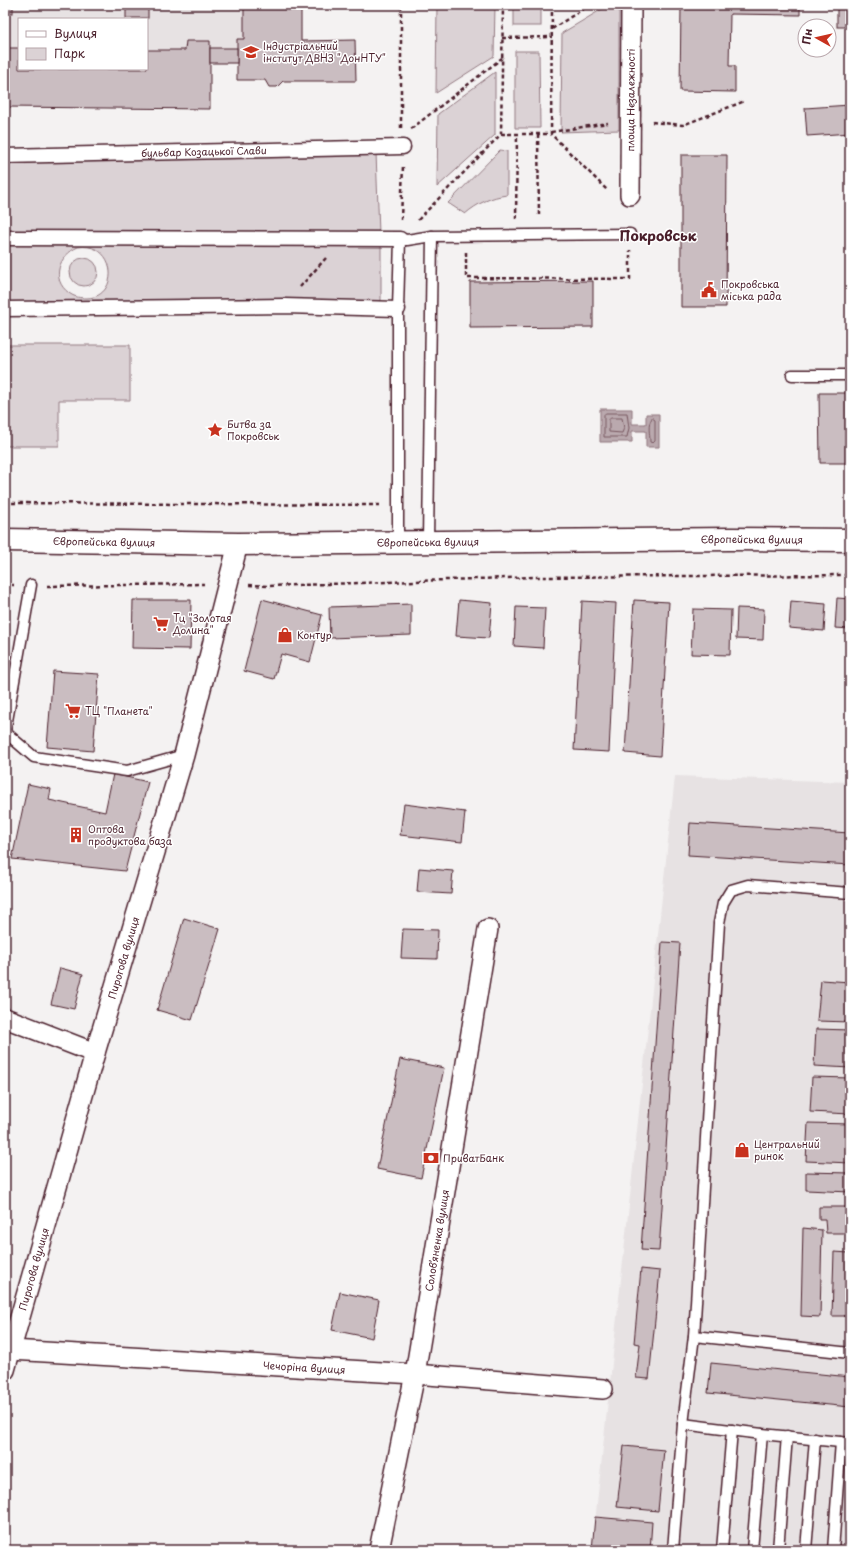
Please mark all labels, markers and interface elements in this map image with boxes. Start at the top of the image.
legend [18,18,148,70]
north arrow [797,18,837,58]
text: Вулиця [54,24,97,42]
text: Пн [797,27,816,46]
place label: Індустріальний інститут ДВНЗ "ДонНТУ" [263,38,386,65]
school or university icon: Індустріальний інститут ДВНЗ "ДонНТУ" [242,43,260,61]
text: Парк [54,44,86,62]
street label: площа Незалежності [622,48,638,151]
street label: бульвар Козацької Слави [141,142,267,160]
district label: Покровськ [619,225,697,246]
place label: Покровська міська рада [721,276,782,303]
public building icon: Покровська міська рада [700,281,718,299]
place label: Битва за Покровськ [227,416,279,443]
place icon: Битва за Покровськ [206,421,224,439]
street label: Європейська вулиця [701,531,803,547]
street label: Європейська вулиця [53,533,155,550]
street label: Європейська вулиця [377,534,479,550]
place label: Тц "Золотая Долина" [172,610,232,637]
supermarket icon: Тц "Золотая Долина" [152,615,170,633]
shop icon: Контур [276,626,294,644]
place label: Контур [297,627,332,642]
supermarket icon: ТЦ "Планета" [64,702,82,720]
place label: ТЦ "Планета" [85,703,153,718]
place label: Оптова продуктова база [88,821,173,848]
building icon: Оптова продуктова база [67,826,85,844]
street label: Пирогова вулиця [104,914,142,1001]
place label: Центральний ринок [754,1136,820,1163]
shop icon: Центральний ринок [733,1141,751,1159]
bank icon: ПриватБанк [422,1149,440,1167]
place label: ПриватБанк [443,1150,504,1165]
street label: Солов’яненка вулиця [421,1188,452,1293]
street label: Пирогова вулиця [14,1226,52,1312]
street label: Чечоріна вулиця [262,1357,346,1377]

